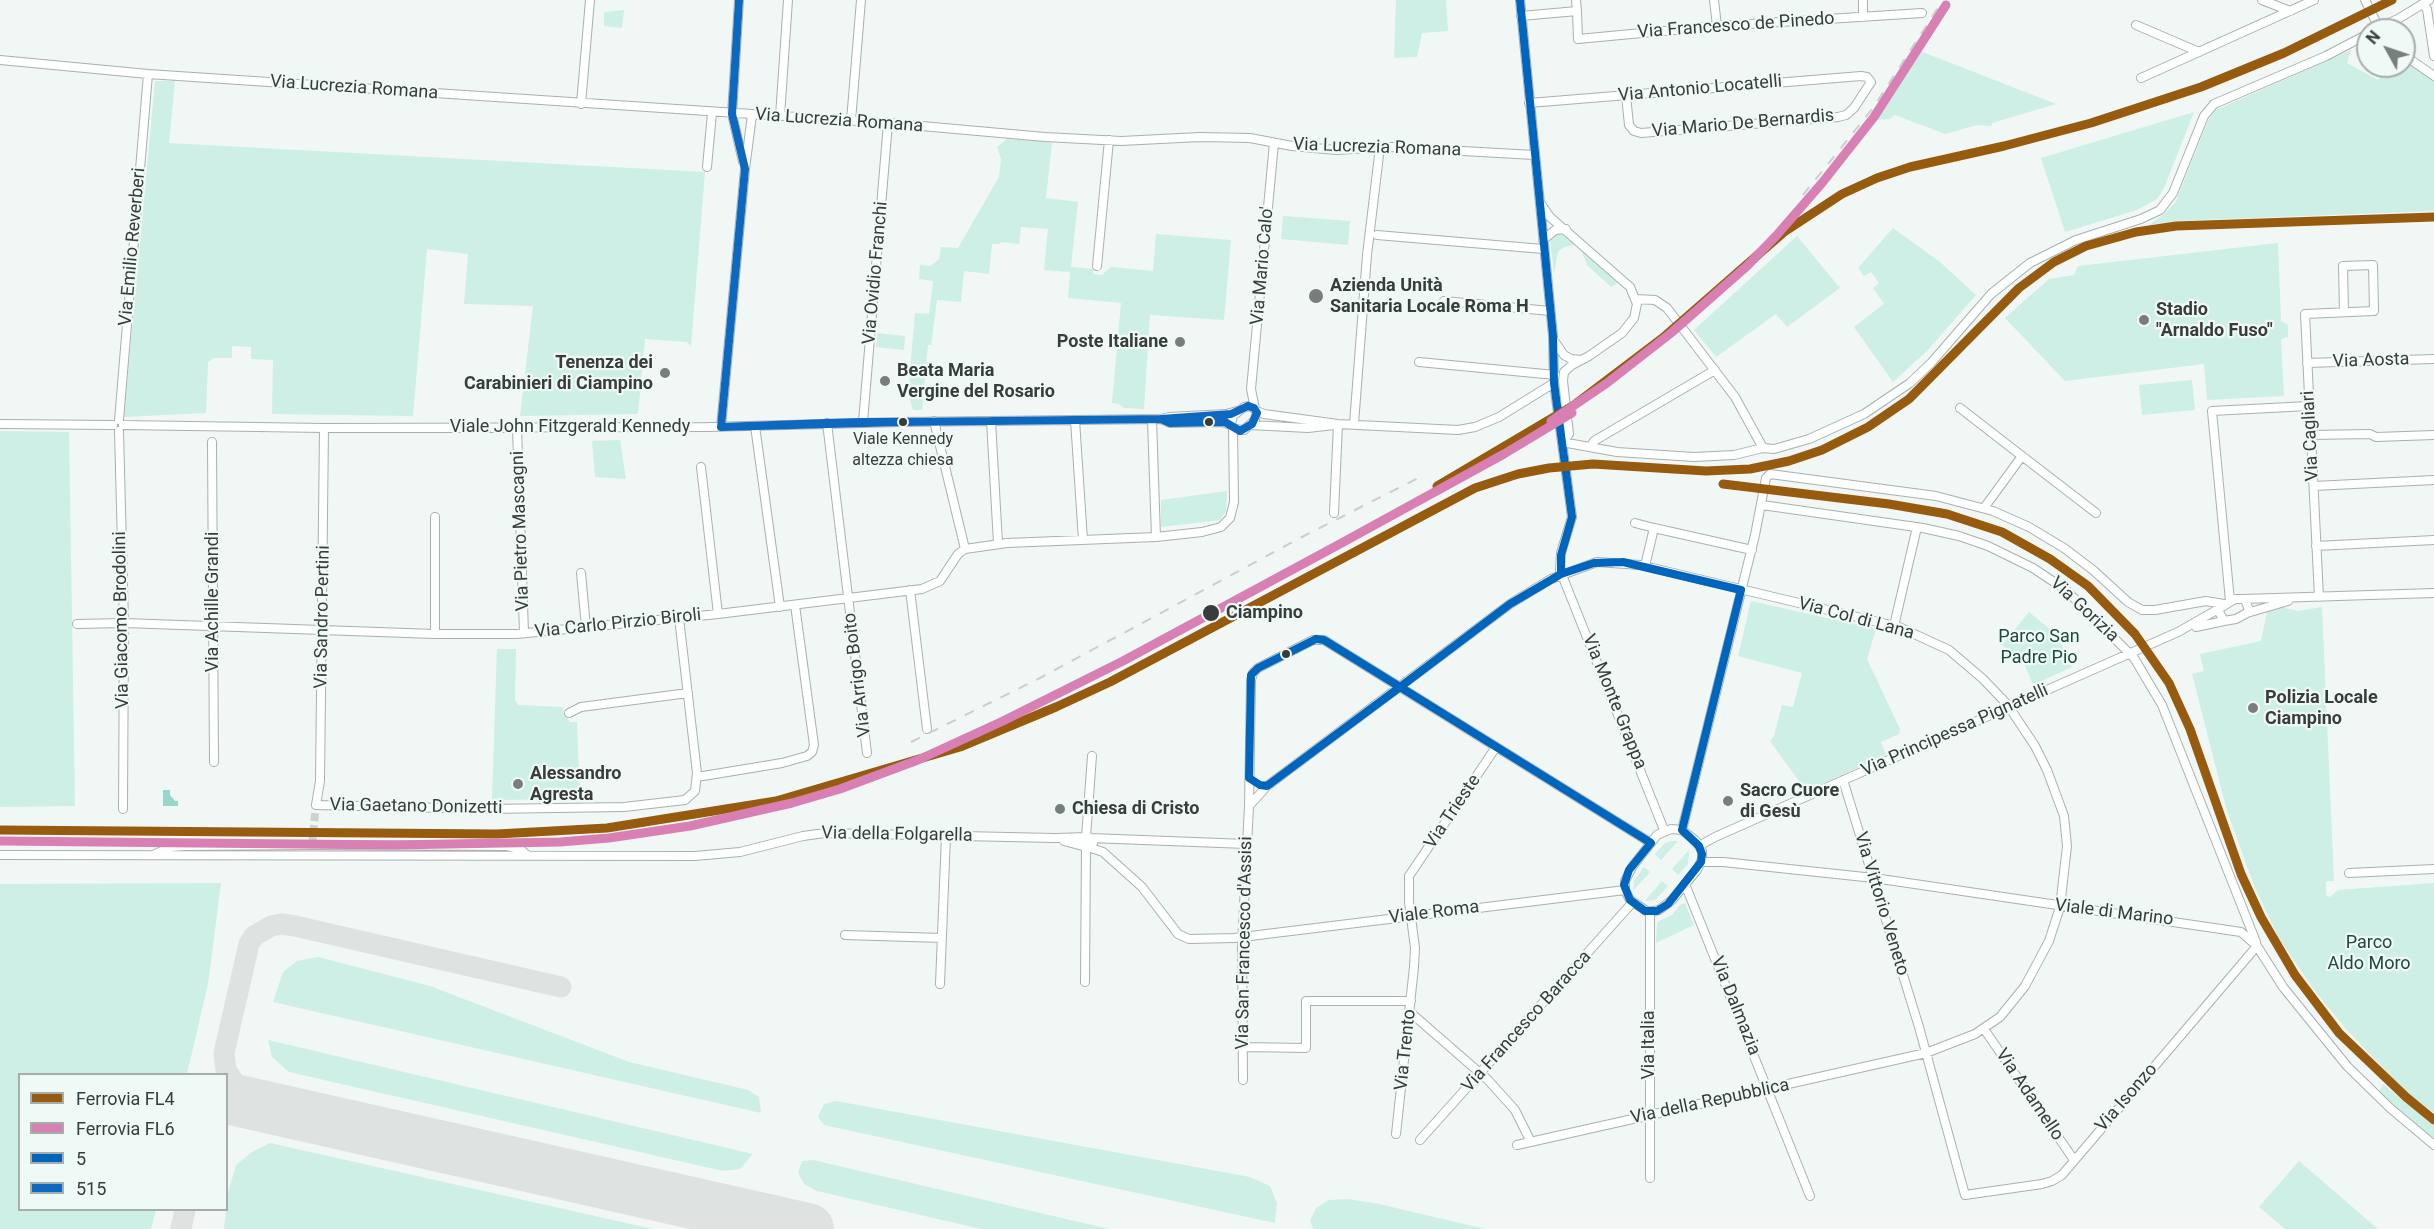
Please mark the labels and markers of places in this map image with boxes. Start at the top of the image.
place label: Azienda Unità Sanitaria Locale Roma H [1330,275,1529,318]
marker: Azienda Unità Sanitaria Locale Roma H [1307,287,1325,305]
place label: Stadio "Arnaldo Fuso" [2156,299,2273,342]
marker: Stadio "Arnaldo Fuso" [2137,313,2151,327]
place label: Poste Italiane [1057,331,1168,353]
marker: Poste Italiane [1173,335,1187,349]
place label: Tenenza dei Carabinieri di Ciampino [464,352,653,394]
place label: Beata Maria Vergine del Rosario [897,360,1055,403]
marker: Tenenza dei Carabinieri di Ciampino [658,366,672,380]
marker: Beata Maria Vergine del Rosario [878,374,892,388]
marker: Viale Kennedy altezza chiesa [897,416,909,428]
unlabelled marker [1203,416,1215,428]
place label: Viale Kennedy altezza chiesa [852,430,954,468]
place label: Ciampino [1226,602,1303,624]
marker: Ciampino [1201,603,1221,623]
unlabelled marker [1280,648,1292,660]
place label: Polizia Locale Ciampino [2265,687,2378,730]
marker: Polizia Locale Ciampino [2246,701,2260,715]
place label: Alessandro Agresta [530,763,621,806]
marker: Alessandro Agresta [511,777,525,791]
place label: Sacro Cuore di Gesù [1740,780,1839,822]
marker: Sacro Cuore di Gesù [1721,794,1735,808]
place label: Chiesa di Cristo [1072,798,1199,820]
marker: Chiesa di Cristo [1053,802,1067,816]

